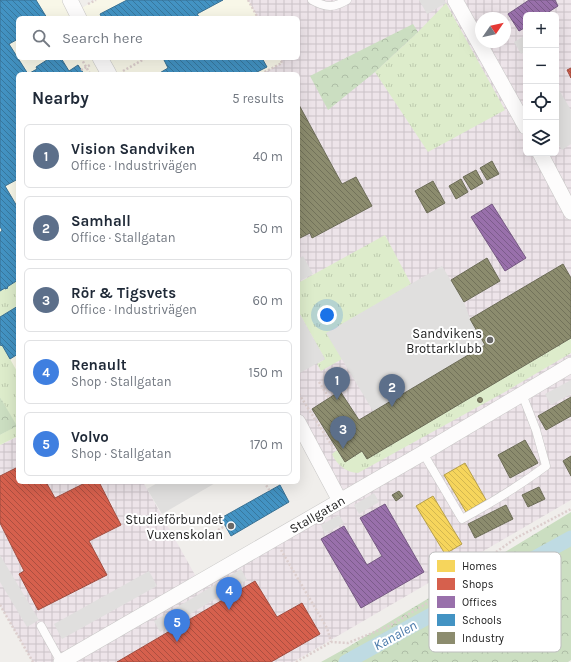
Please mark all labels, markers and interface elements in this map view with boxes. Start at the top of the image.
north arrow [475,12,511,48]
map controls [523,12,559,156]
button: + [523,12,559,48]
search box [16,16,300,60]
icon: search [30,27,52,49]
text: Search here [62,29,143,47]
button: − [523,48,559,84]
button: locate [523,84,559,120]
text: Nearby [32,88,89,108]
text: 5 results [232,91,284,106]
button: layers [523,120,559,156]
text: Vision Sandviken [71,140,195,158]
text: 1 [44,149,48,164]
text: 40 m [253,149,283,164]
text: Office · Industrivägen [71,158,197,173]
text: Samhall [71,212,131,230]
text: 2 [42,221,50,236]
text: 50 m [253,221,283,236]
text: Office · Stallgatan [71,230,176,245]
text: Rör & Tigsvets [71,284,176,302]
text: 3 [42,293,50,308]
text: 60 m [253,293,283,308]
text: Office · Industrivägen [71,302,197,317]
your location [317,305,337,325]
place label: Sandvikens Brottarklubb [406,326,482,356]
marker: Sandvikens Brottarklubb [485,335,495,345]
text: Renault [71,356,127,374]
text: 4 [42,365,50,380]
text: 150 m [248,365,283,380]
pin: 1 [324,367,350,400]
text: Shop · Stallgatan [71,374,171,389]
pin: 2 [379,374,405,407]
pin: 3 [330,416,356,449]
text: Volvo [71,428,109,446]
text: 5 [42,437,50,452]
text: 170 m [250,437,283,452]
text: Shop · Stallgatan [71,446,171,461]
street label: Stallgatan [287,493,348,536]
place label: Studieförbundet Vuxenskolan [125,512,223,542]
marker: Studieförbundet Vuxenskolan [226,521,236,531]
legend [429,552,561,652]
text: Homes [462,560,497,573]
pin: 4 [216,577,242,610]
text: Shops [462,578,494,591]
text: Offices [462,596,497,609]
pin: 5 [164,609,190,642]
text: Schools [462,614,502,627]
water label: Kanalen [371,617,420,654]
text: Industry [462,632,504,645]

